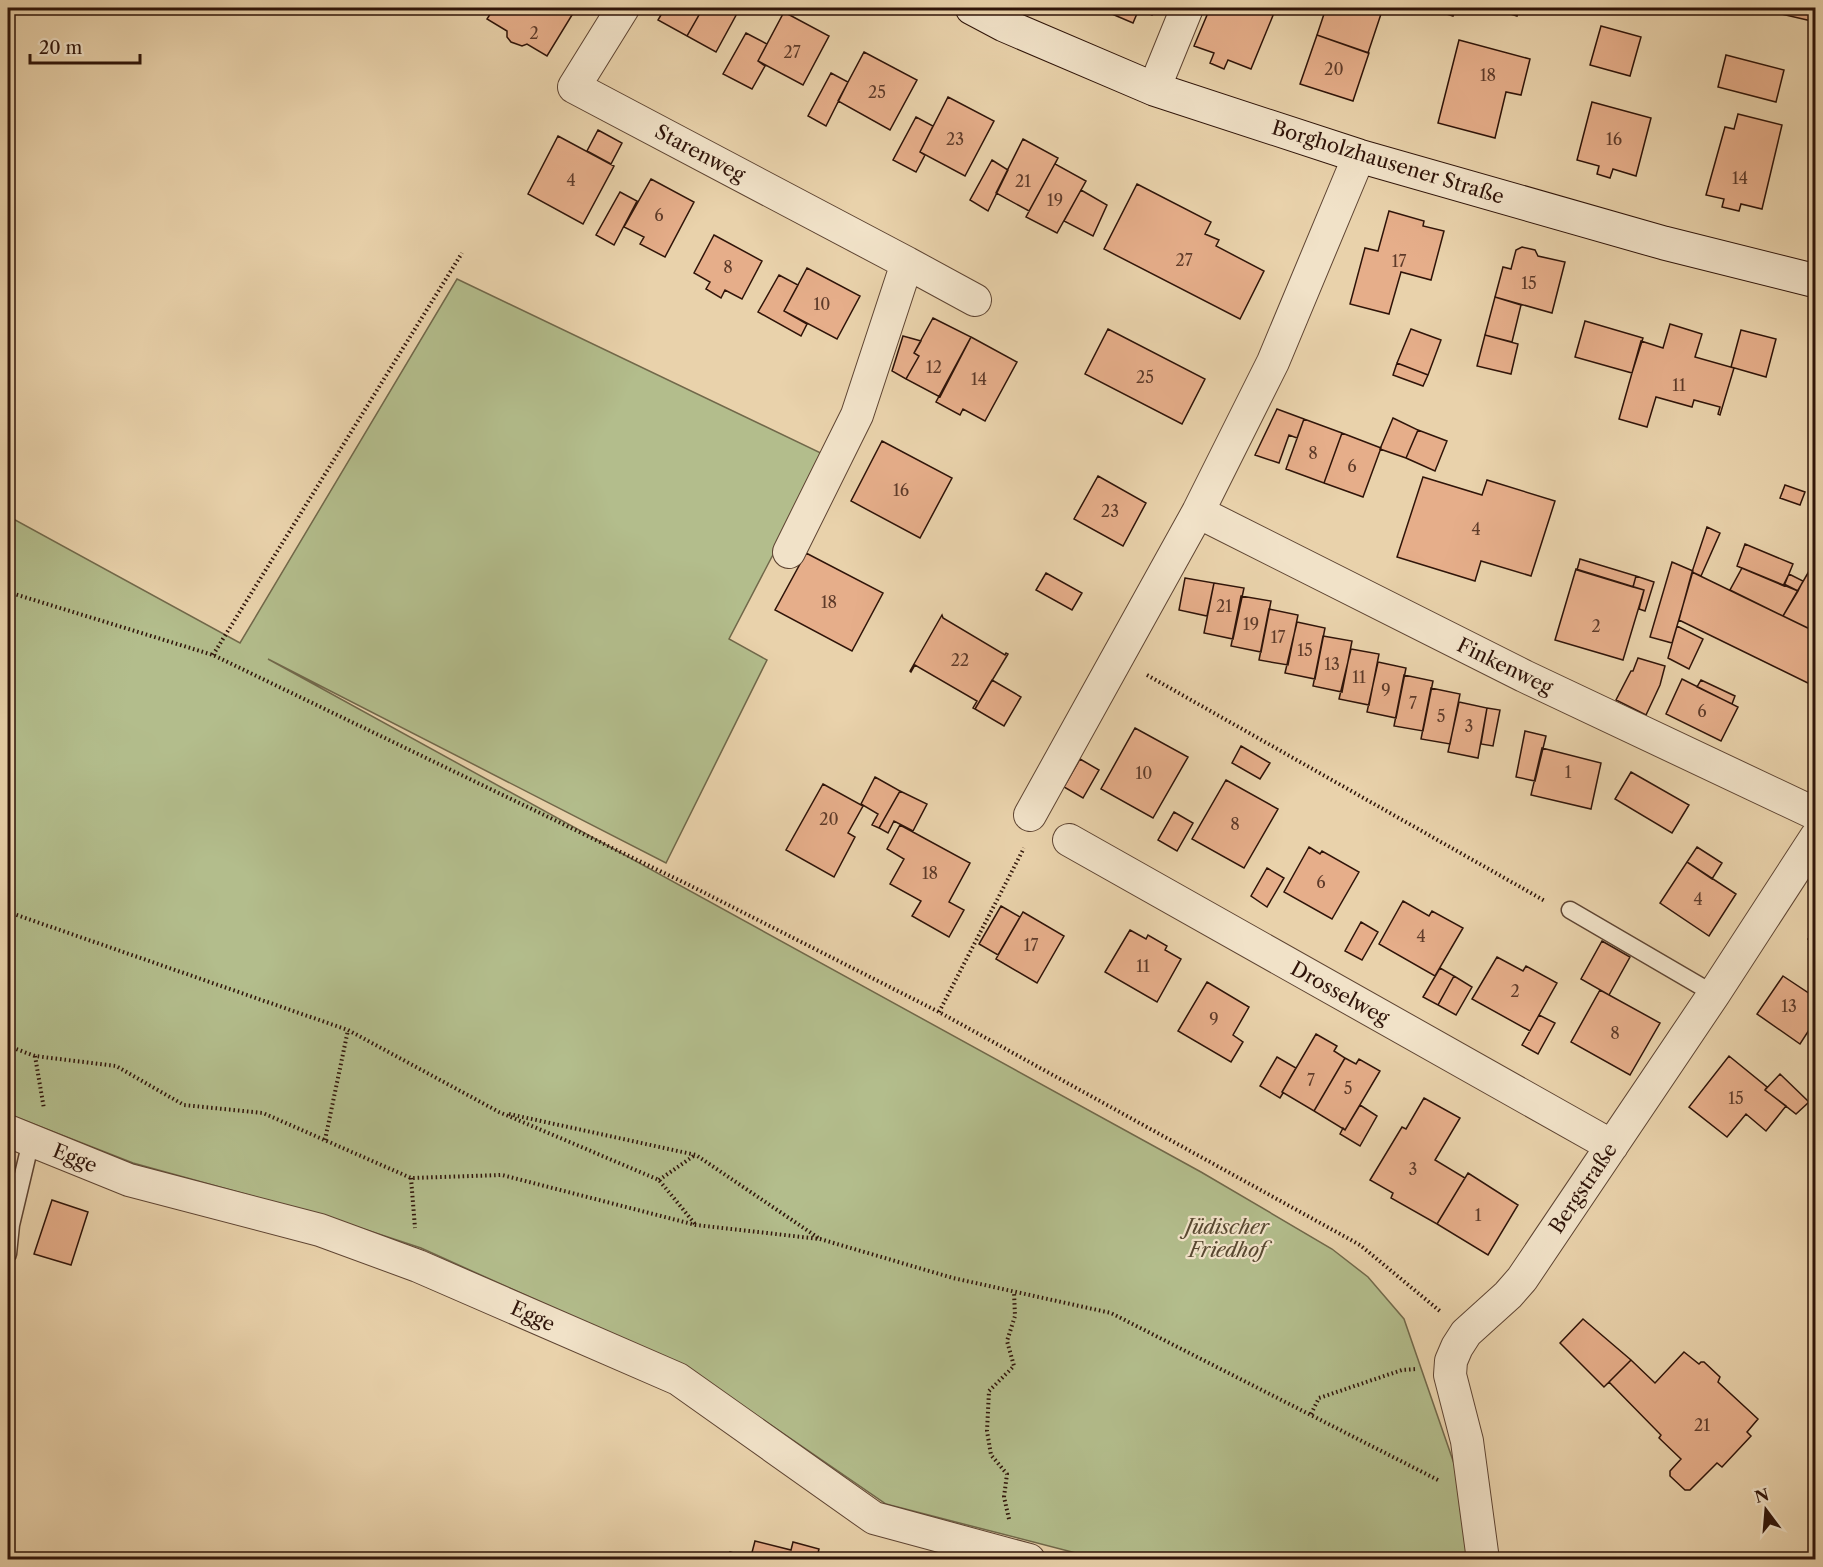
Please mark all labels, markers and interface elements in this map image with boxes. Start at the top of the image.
house number: 2 [529,23,539,43]
scale bar [30,27,140,65]
text: 20 m [39,37,83,59]
house number: 27 [783,42,801,62]
house number: 20 [1324,59,1344,79]
house number: 18 [1480,65,1496,85]
house number: 25 [868,82,886,102]
street label: Borgholzhausener Straße [1269,115,1507,209]
street label: Starenweg [651,119,750,187]
house number: 23 [946,129,964,149]
house number: 16 [1606,129,1622,149]
house number: 14 [1732,168,1748,188]
house number: 4 [566,170,576,190]
house number: 21 [1015,171,1031,191]
house number: 19 [1047,190,1063,210]
house number: 6 [654,205,664,225]
house number: 27 [1175,250,1193,270]
house number: 17 [1392,251,1406,271]
house number: 8 [723,257,733,277]
house number: 15 [1521,273,1537,293]
house number: 10 [814,294,830,314]
house number: 12 [926,357,942,377]
house number: 25 [1136,367,1154,387]
house number: 14 [971,369,987,389]
house number: 11 [1672,375,1686,395]
house number: 8 [1308,443,1318,463]
house number: 6 [1347,456,1357,476]
house number: 16 [893,480,909,500]
house number: 23 [1101,501,1119,521]
house number: 4 [1471,519,1481,539]
house number: 18 [821,592,837,612]
house number: 21 [1216,596,1232,616]
house number: 19 [1243,614,1259,634]
house number: 2 [1591,616,1601,636]
house number: 17 [1271,627,1285,647]
street label: Finkenweg [1453,633,1557,700]
house number: 15 [1297,640,1313,660]
house number: 22 [951,650,969,670]
house number: 13 [1324,654,1340,674]
house number: 11 [1352,667,1366,687]
house number: 9 [1381,680,1391,700]
house number: 7 [1409,693,1417,713]
house number: 6 [1697,701,1707,721]
house number: 5 [1437,706,1445,726]
house number: 3 [1465,716,1473,736]
house number: 1 [1565,762,1572,782]
house number: 10 [1136,763,1152,783]
house number: 20 [819,809,839,829]
house number: 8 [1230,814,1240,834]
house number: 18 [922,863,938,883]
house number: 6 [1316,872,1326,892]
house number: 4 [1693,889,1703,909]
house number: 4 [1416,926,1426,946]
house number: 17 [1024,935,1038,955]
house number: 11 [1136,956,1150,976]
street label: Drosselweg [1287,956,1394,1030]
house number: 2 [1510,981,1520,1001]
house number: 13 [1781,996,1797,1016]
house number: 9 [1209,1009,1219,1029]
house number: 8 [1610,1023,1620,1043]
house number: 7 [1307,1070,1315,1090]
house number: 5 [1344,1078,1352,1098]
house number: 15 [1728,1088,1744,1108]
street label: Egge [49,1138,101,1178]
street label: Bergstraße [1544,1138,1622,1238]
house number: 3 [1409,1159,1417,1179]
house number: 1 [1475,1205,1482,1225]
park label: Jüdischer Friedhof [1179,1215,1273,1262]
street label: Egge [507,1296,559,1336]
house number: 21 [1694,1415,1710,1435]
north arrow [1736,1480,1796,1540]
text: N [1752,1484,1771,1507]

